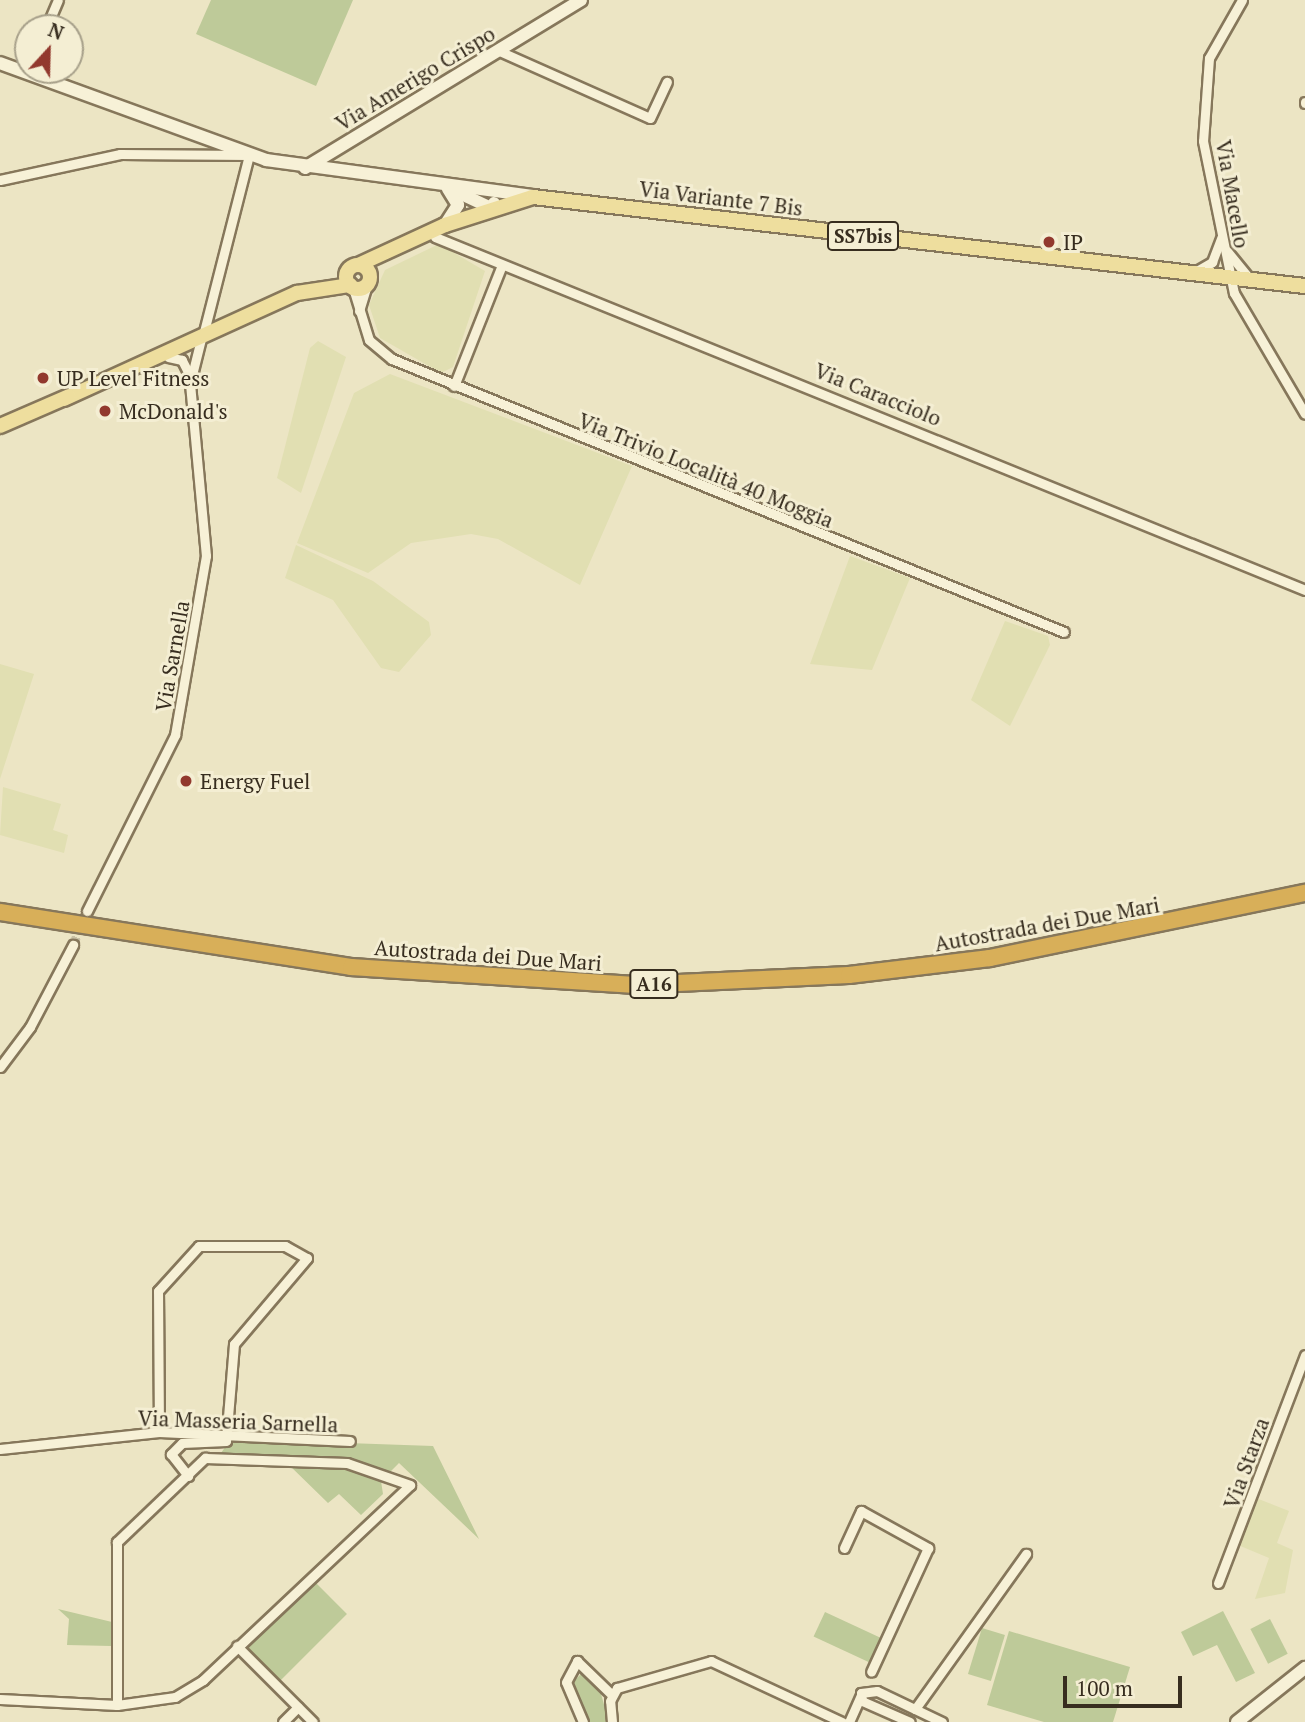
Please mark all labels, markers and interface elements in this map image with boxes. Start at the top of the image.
north arrow [14,14,84,84]
text: N [45,17,68,45]
street label: Via Amerigo Crispo [330,20,500,136]
street label: Via Macello [1211,138,1255,250]
street label: Via Variante 7 Bis [637,175,805,221]
road number: SS7bis [826,220,900,252]
place label: IP [1063,229,1083,255]
marker: IP [1041,234,1057,250]
street label: Via Caracciolo [811,357,945,431]
place label: UP Level Fitness [57,365,209,391]
marker: UP Level Fitness [35,370,51,386]
place label: McDonald's [119,398,228,424]
marker: McDonald's [97,403,113,419]
street label: Via Trivio Località 40 Moggia [575,407,837,533]
street label: Via Sarnella [150,598,194,714]
place label: Energy Fuel [200,768,310,794]
marker: Energy Fuel [178,773,194,789]
street label: Autostrada dei Due Mari [932,892,1162,956]
street label: Autostrada dei Due Mari [373,934,603,976]
road number: A16 [628,968,680,1000]
street label: Via Masseria Sarnella [137,1405,339,1437]
street label: Via Starza [1218,1414,1274,1512]
scale bar [1067,1662,1186,1706]
text: 100 m [1076,1674,1133,1702]

